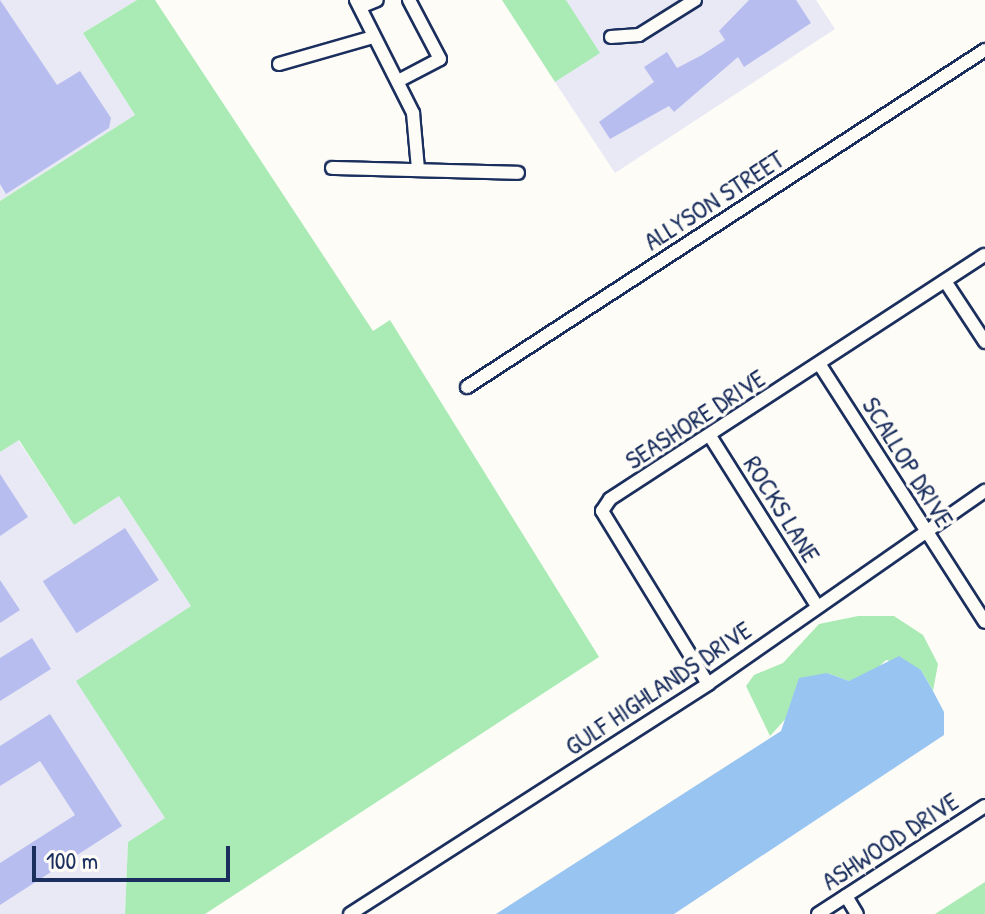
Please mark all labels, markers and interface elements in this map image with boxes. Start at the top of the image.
street label: ALLYSON STREET [638,143,790,257]
street label: SEASHORE DRIVE [619,362,771,476]
street label: SCALLOP DRIVE [856,391,960,533]
street label: ROCKS LANE [737,450,827,568]
street label: GULF HIGHLANDS DRIVE [559,614,757,762]
street label: ASHWOOD DRIVE [816,785,964,897]
scale bar [36,830,234,880]
text: 100 m [46,844,98,876]

